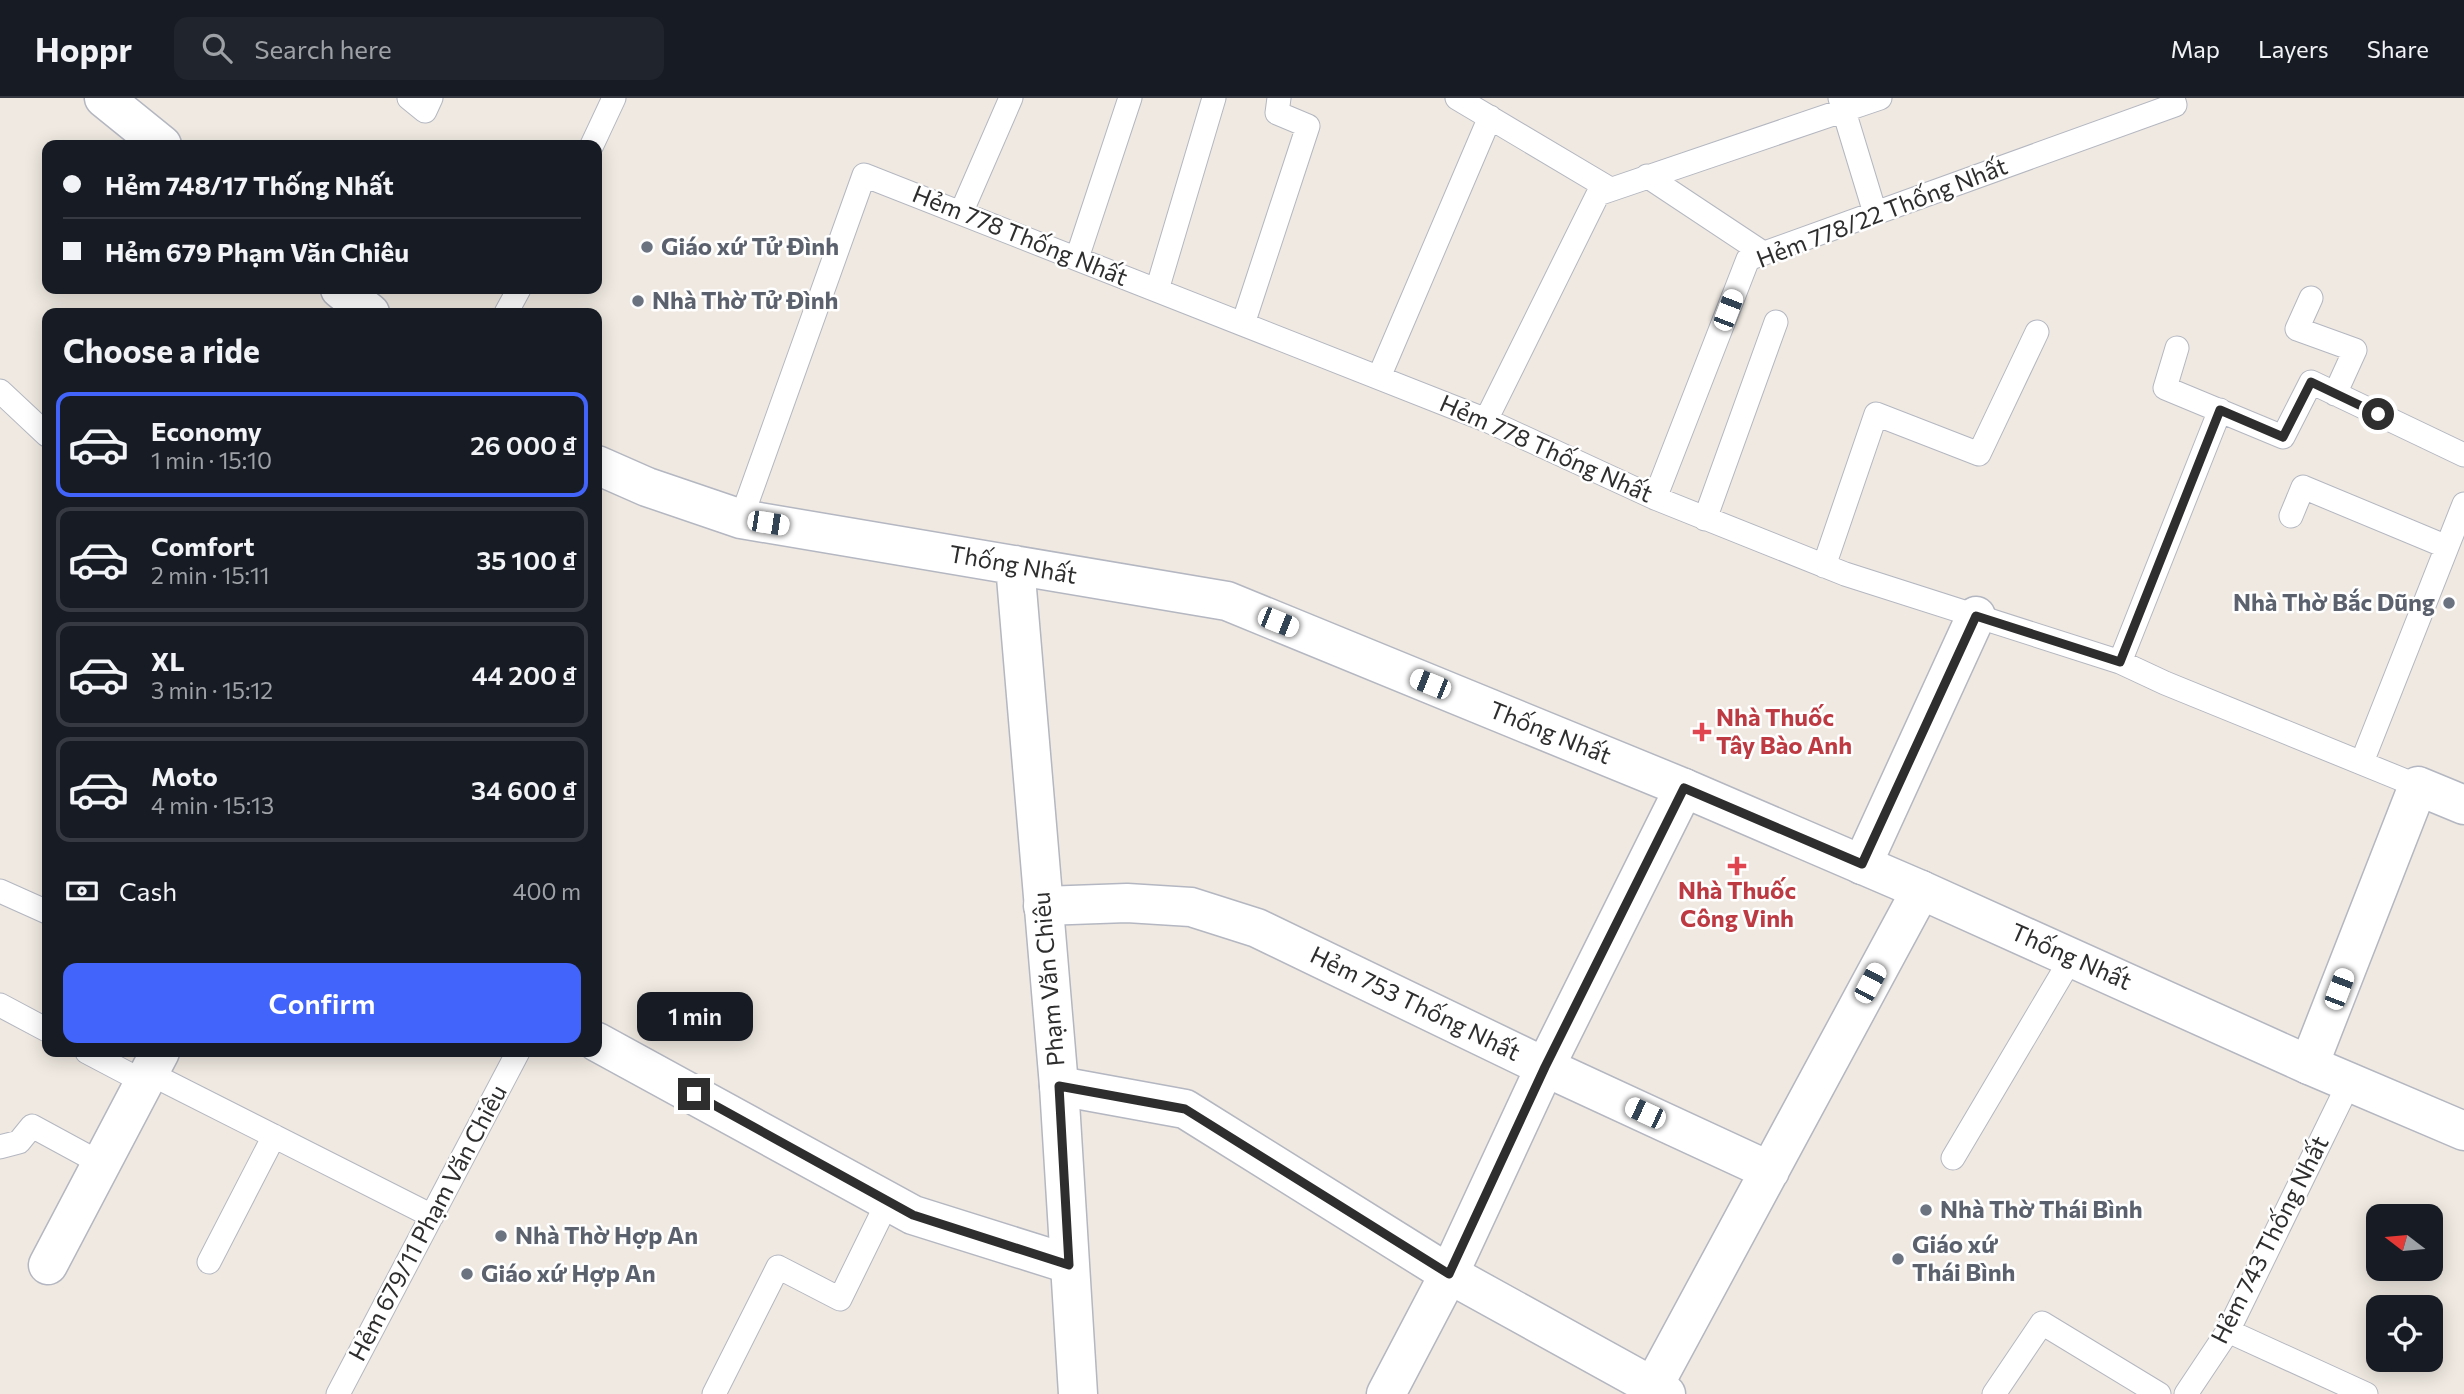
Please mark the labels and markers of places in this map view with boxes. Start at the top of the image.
place label: Giáo xứ Tử Đình [661,231,839,260]
marker: Giáo xứ Tử Đình [639,239,655,255]
place label: Nhà Thờ Tử Đình [652,285,838,314]
marker: Nhà Thờ Tử Đình [630,293,646,309]
place label: Nhà Thờ Bắc Dũng [2233,587,2435,616]
marker: Nhà Thờ Bắc Dũng [2441,595,2457,611]
place label: Nhà Thuốc Tây Bào Anh [1716,702,1852,759]
marker: Nhà Thuốc Tây Bào Anh [1694,724,1710,740]
marker: Nhà Thuốc Công Vinh [1729,858,1745,874]
place label: Nhà Thuốc Công Vinh [1678,875,1796,932]
place label: Nhà Thờ Thái Bình [1940,1194,2143,1223]
marker: Nhà Thờ Thái Bình [1918,1202,1934,1218]
place label: Nhà Thờ Hợp An [515,1220,698,1249]
marker: Nhà Thờ Hợp An [493,1228,509,1244]
place label: Giáo xứ Thái Bình [1912,1229,2016,1286]
marker: Giáo xứ Thái Bình [1890,1251,1906,1267]
place label: Giáo xứ Hợp An [481,1258,656,1287]
marker: Giáo xứ Hợp An [459,1266,475,1282]

